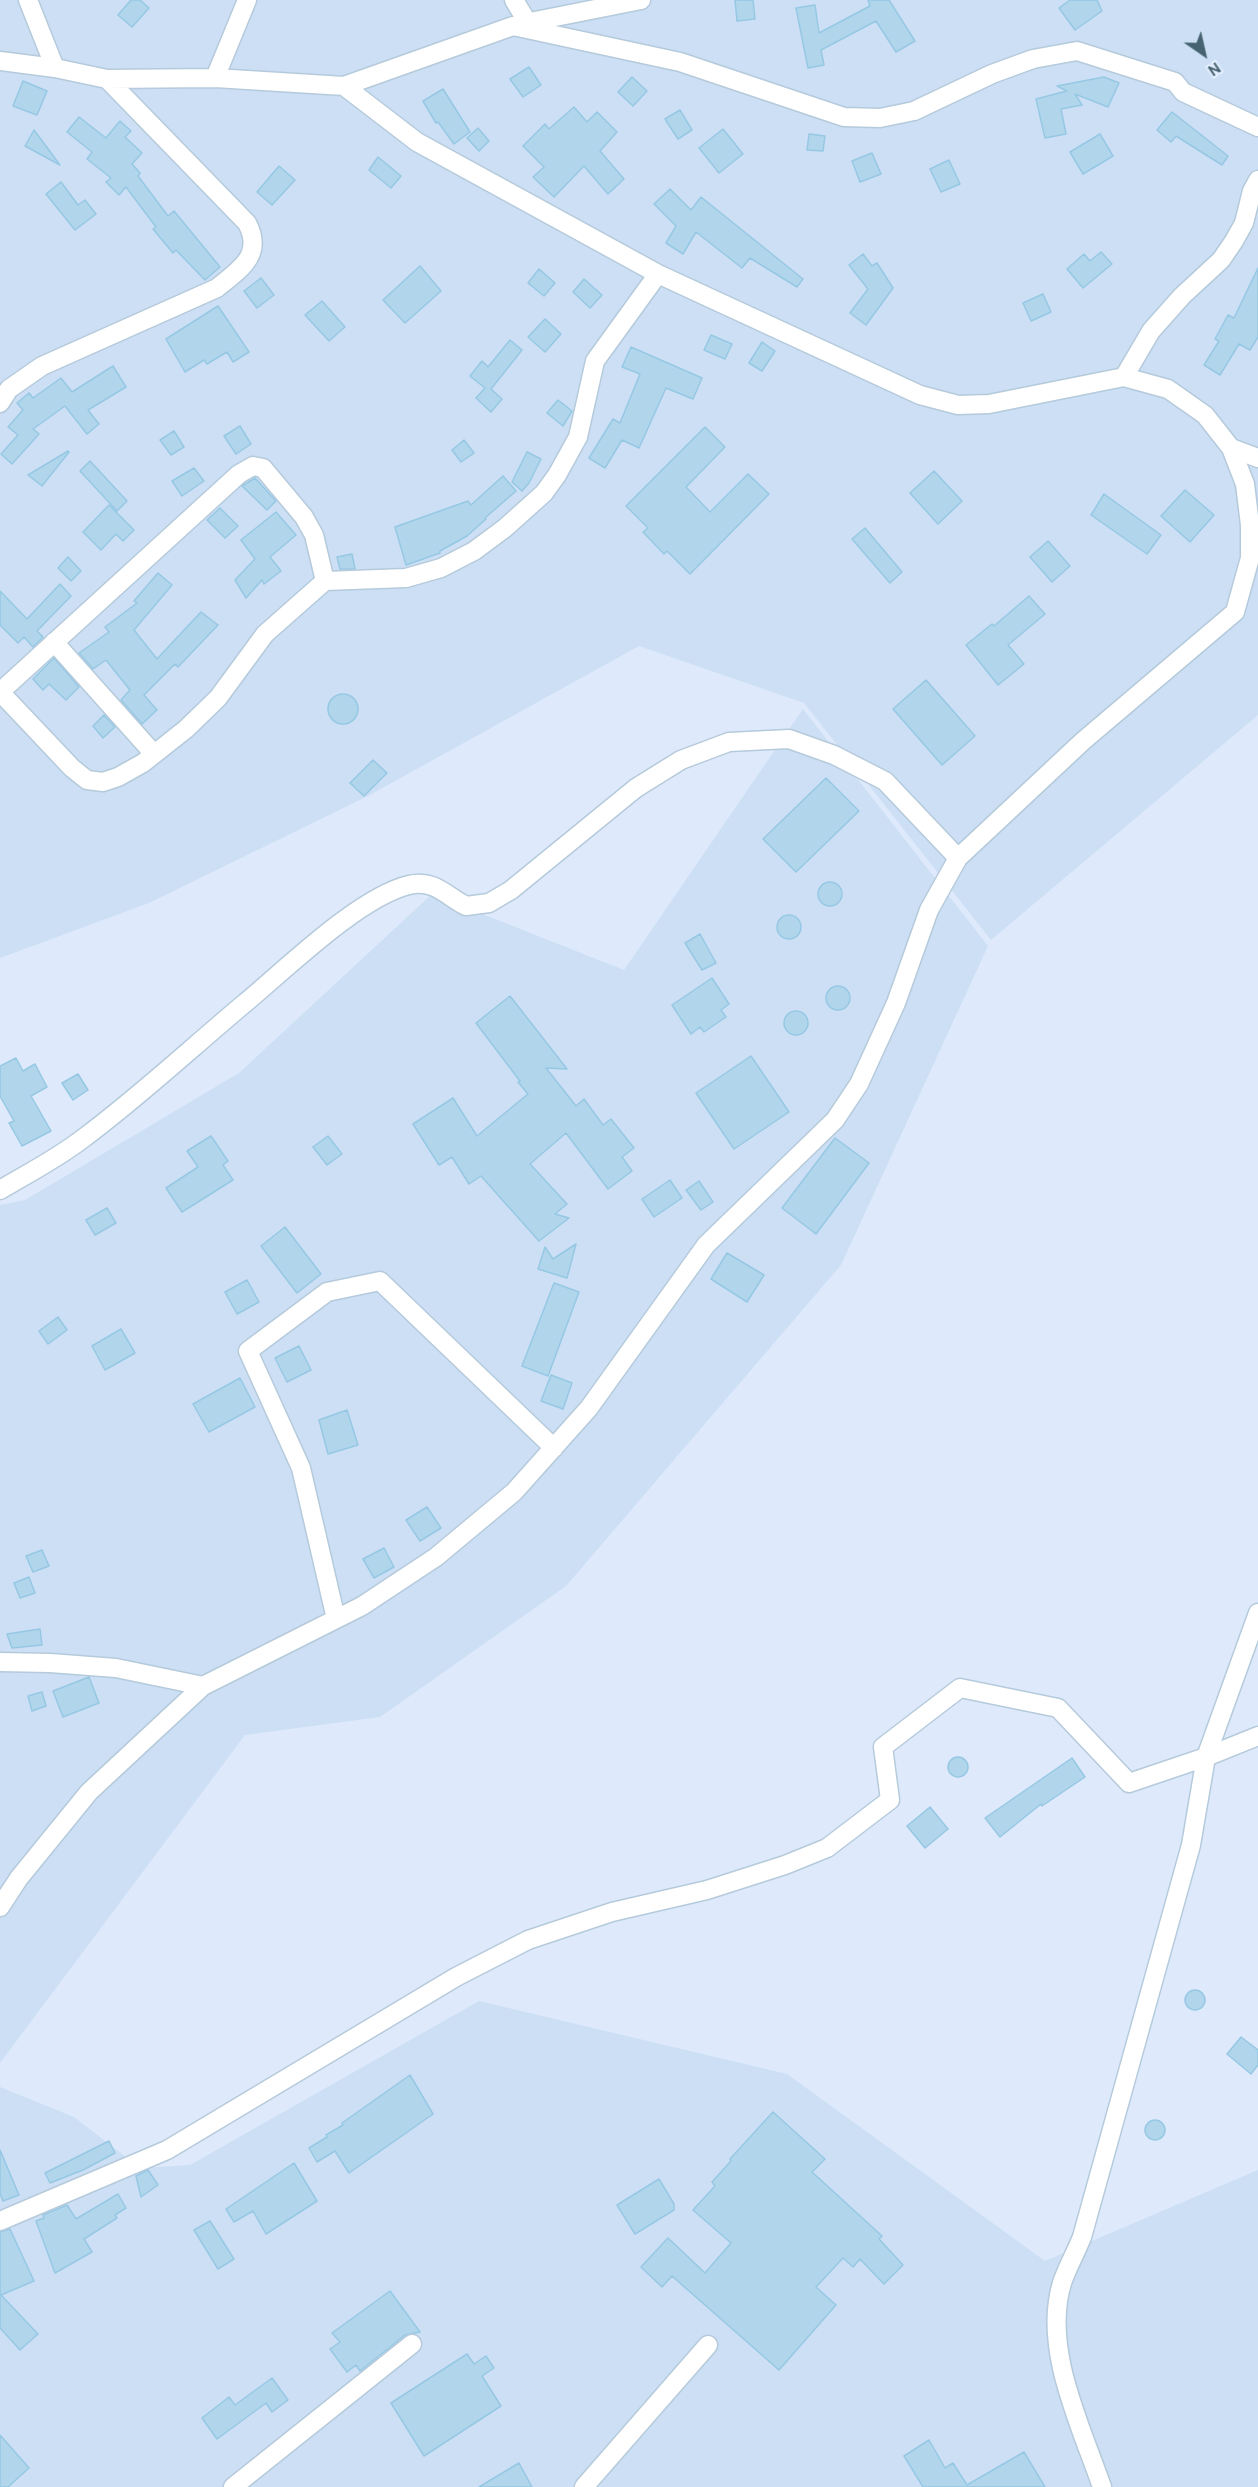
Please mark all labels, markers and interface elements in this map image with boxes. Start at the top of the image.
north arrow [1174,24,1234,84]
text: N [1204,58,1224,80]

